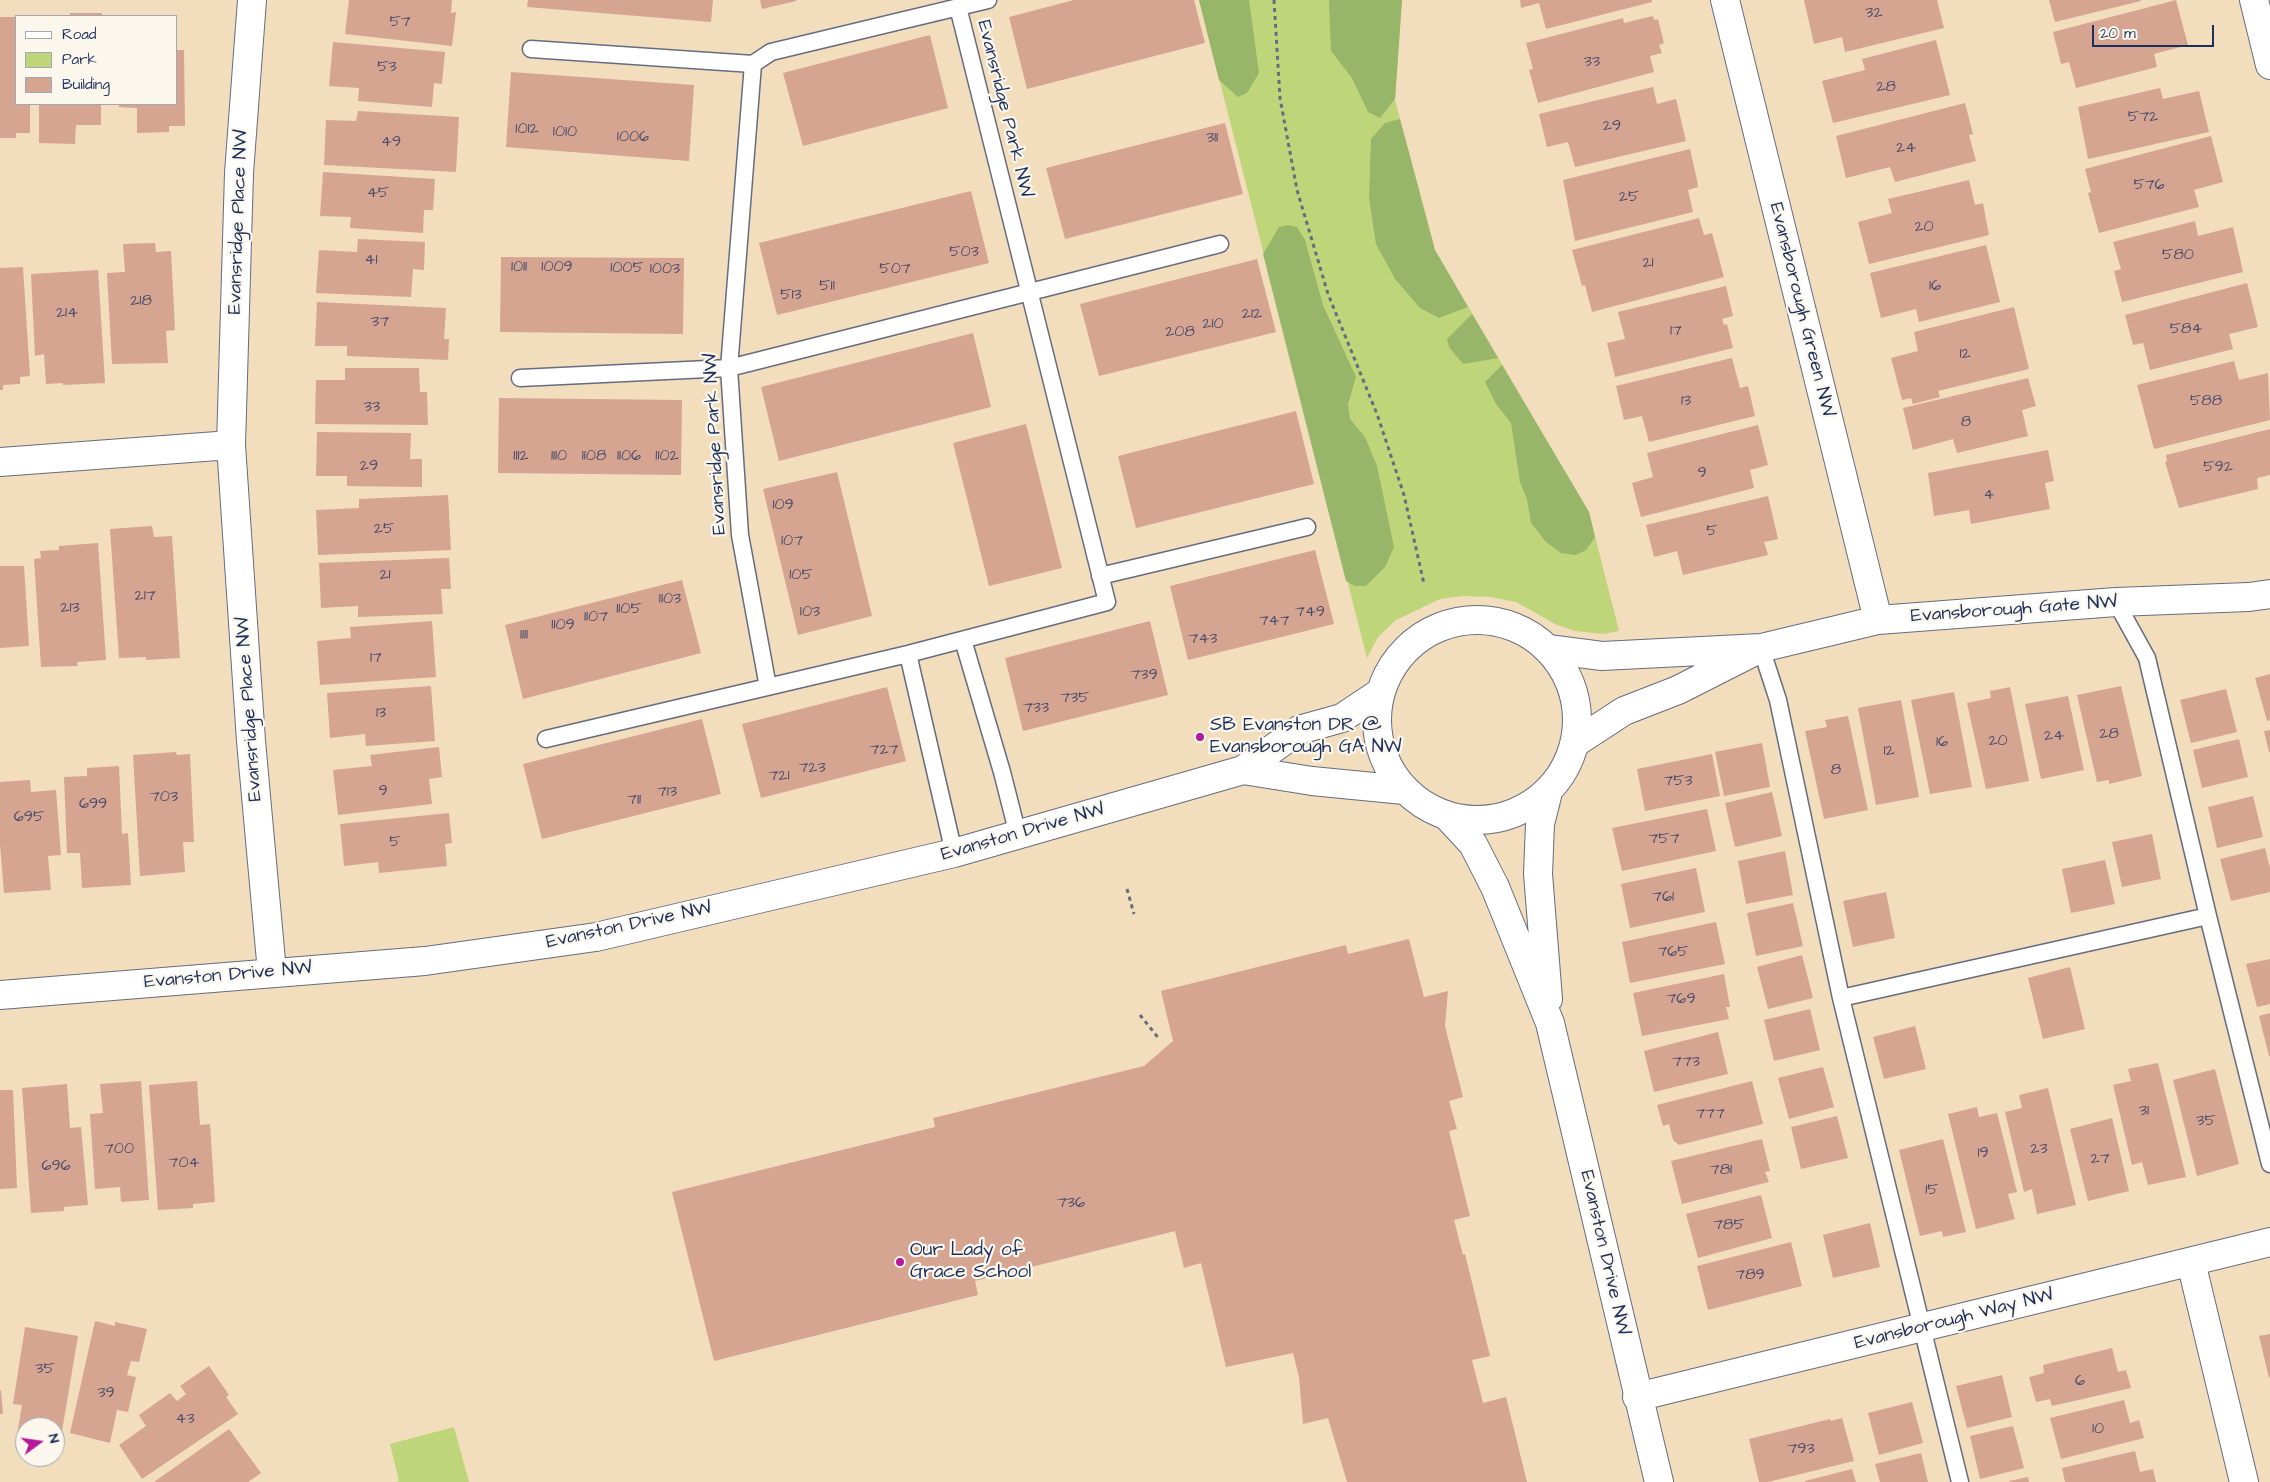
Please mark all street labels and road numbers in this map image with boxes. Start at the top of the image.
street label: Evansridge Park NW [971,18,1037,200]
street label: Evansridge Place NW [224,129,254,315]
street label: Evansborough Green NW [1763,201,1839,419]
street label: Evansridge Park NW [700,353,732,535]
street label: Evansborough Gate NW [1910,591,2118,629]
street label: Evansridge Place NW [232,616,268,802]
street label: Evanston Drive NW [939,799,1107,867]
street label: Evanston Drive NW [544,897,714,955]
street label: Evanston Drive NW [143,957,313,995]
street label: Evanston Drive NW [1574,1168,1634,1338]
street label: Evansborough Way NW [1852,1284,2056,1356]

